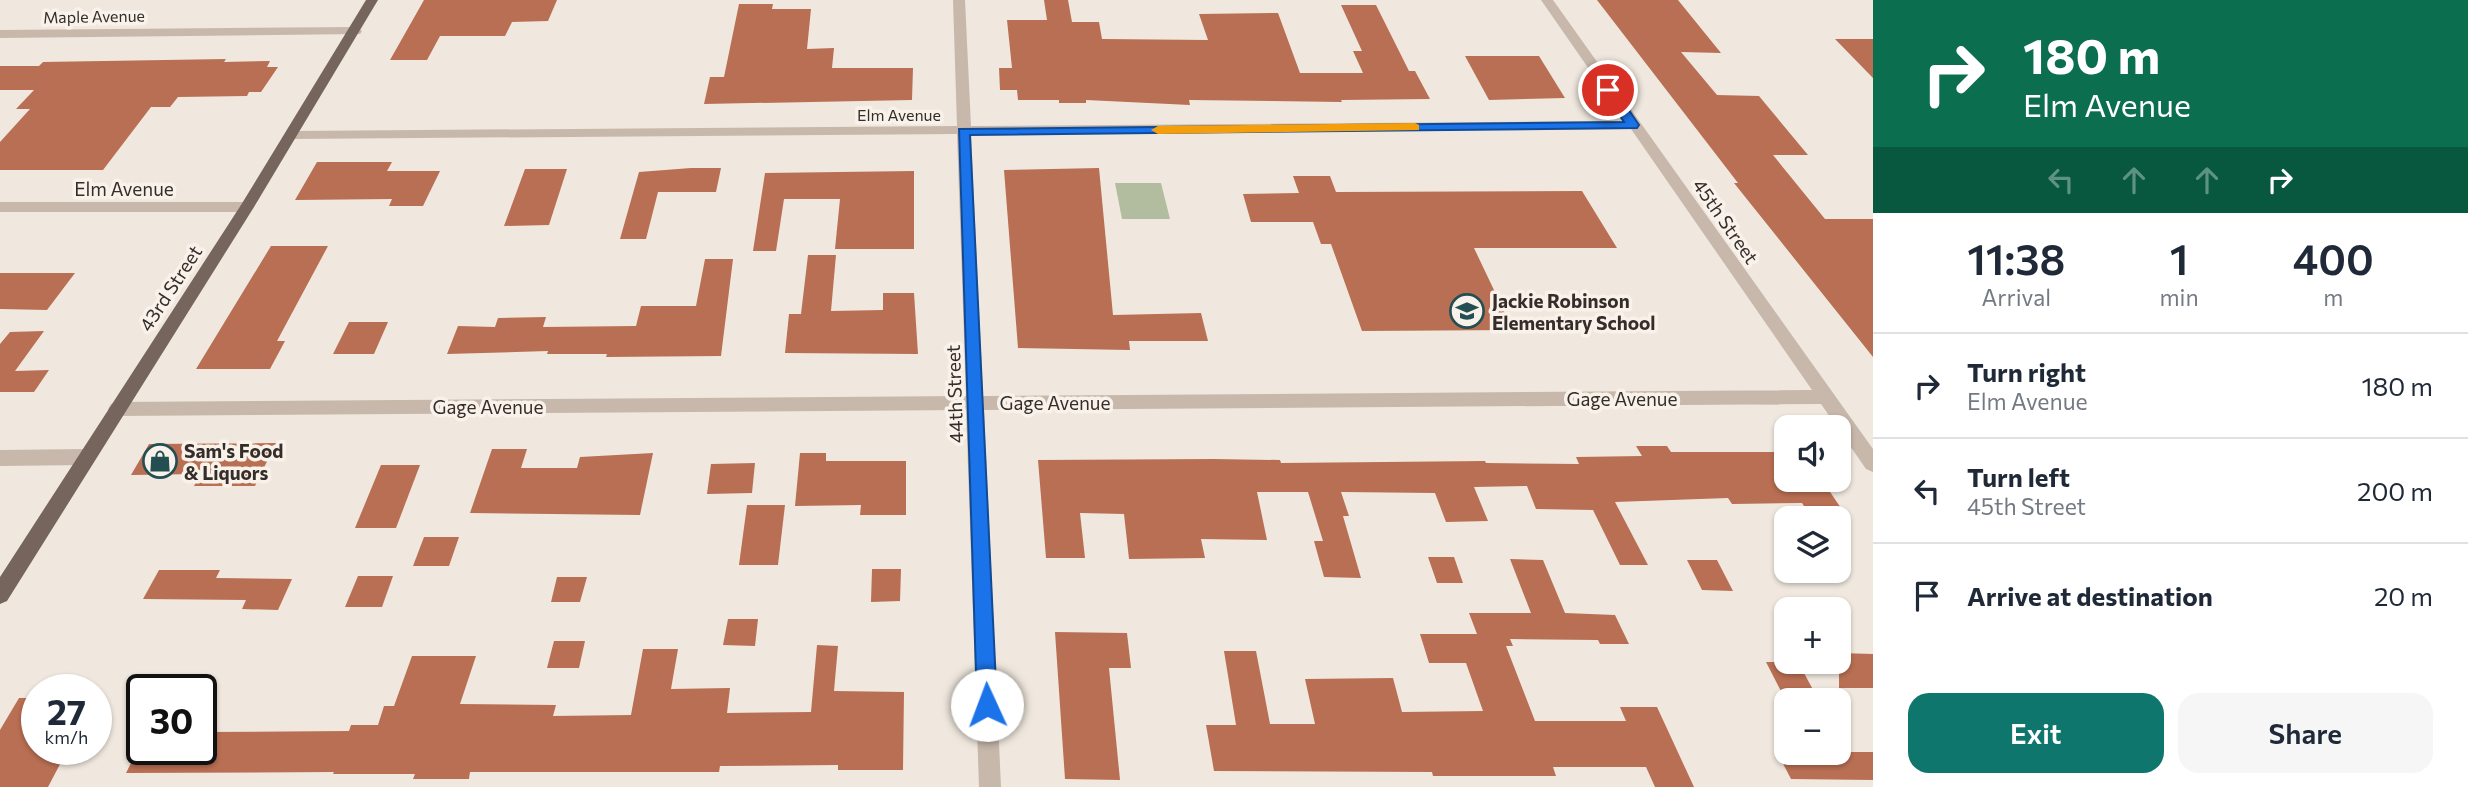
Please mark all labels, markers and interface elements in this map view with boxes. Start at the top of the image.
street label: Maple Avenue [43,6,145,26]
text: 180 m [2023,24,2160,84]
icon: right [1908,28,1999,119]
pin [1578,60,1638,120]
icon: arrive [1589,71,1627,109]
text: Elm Avenue [2023,84,2191,124]
street label: Elm Avenue [857,105,941,124]
icon: left [2042,161,2080,199]
icon: ahead [2115,161,2153,199]
icon: ahead [2188,161,2226,199]
icon: right [2261,161,2299,199]
street label: 45th Street [1688,174,1764,268]
street label: Elm Avenue [74,177,174,200]
text: 11:38 [1967,232,2065,284]
text: 1 [2170,232,2188,284]
text: 400 [2293,232,2374,284]
street label: 43rd Street [134,241,206,335]
text: Arrival [1981,283,2051,311]
text: min [2159,283,2199,311]
text: m [2323,283,2343,311]
place label: Jackie Robinson Elementary School [1492,289,1656,334]
school or university icon: Jackie Robinson Elementary School [1448,292,1486,330]
street label: 44th Street [941,344,967,444]
text: Turn right [1967,356,2086,387]
icon: right [1908,367,1946,405]
text: 180 m [2361,370,2433,401]
street label: Gage Avenue [1567,387,1677,410]
text: Elm Avenue [1967,387,2088,415]
street label: Gage Avenue [1000,391,1110,414]
street label: Gage Avenue [433,395,543,418]
map controls [1774,415,1851,765]
button: sound [1774,415,1851,492]
place label: Sam's Food & Liquors [184,439,283,484]
shop icon: Sam's Food & Liquors [141,442,179,480]
text: Turn left [1967,461,2070,492]
icon: left [1908,472,1946,510]
text: 200 m [2357,475,2433,506]
text: 45th Street [1967,492,2086,520]
button: layers [1774,506,1851,583]
icon: arrive [1908,577,1946,615]
text: Arrive at destination [1967,580,2213,611]
text: 20 m [2374,580,2433,611]
button: + [1774,597,1851,674]
position arrow [950,668,1024,742]
speed limit sign: 30 [126,674,217,765]
button: − [1774,688,1851,765]
text: 27 [47,689,86,732]
button: Exit [1908,693,2164,773]
button: Share [2178,693,2433,773]
text: km/h [45,726,88,748]

